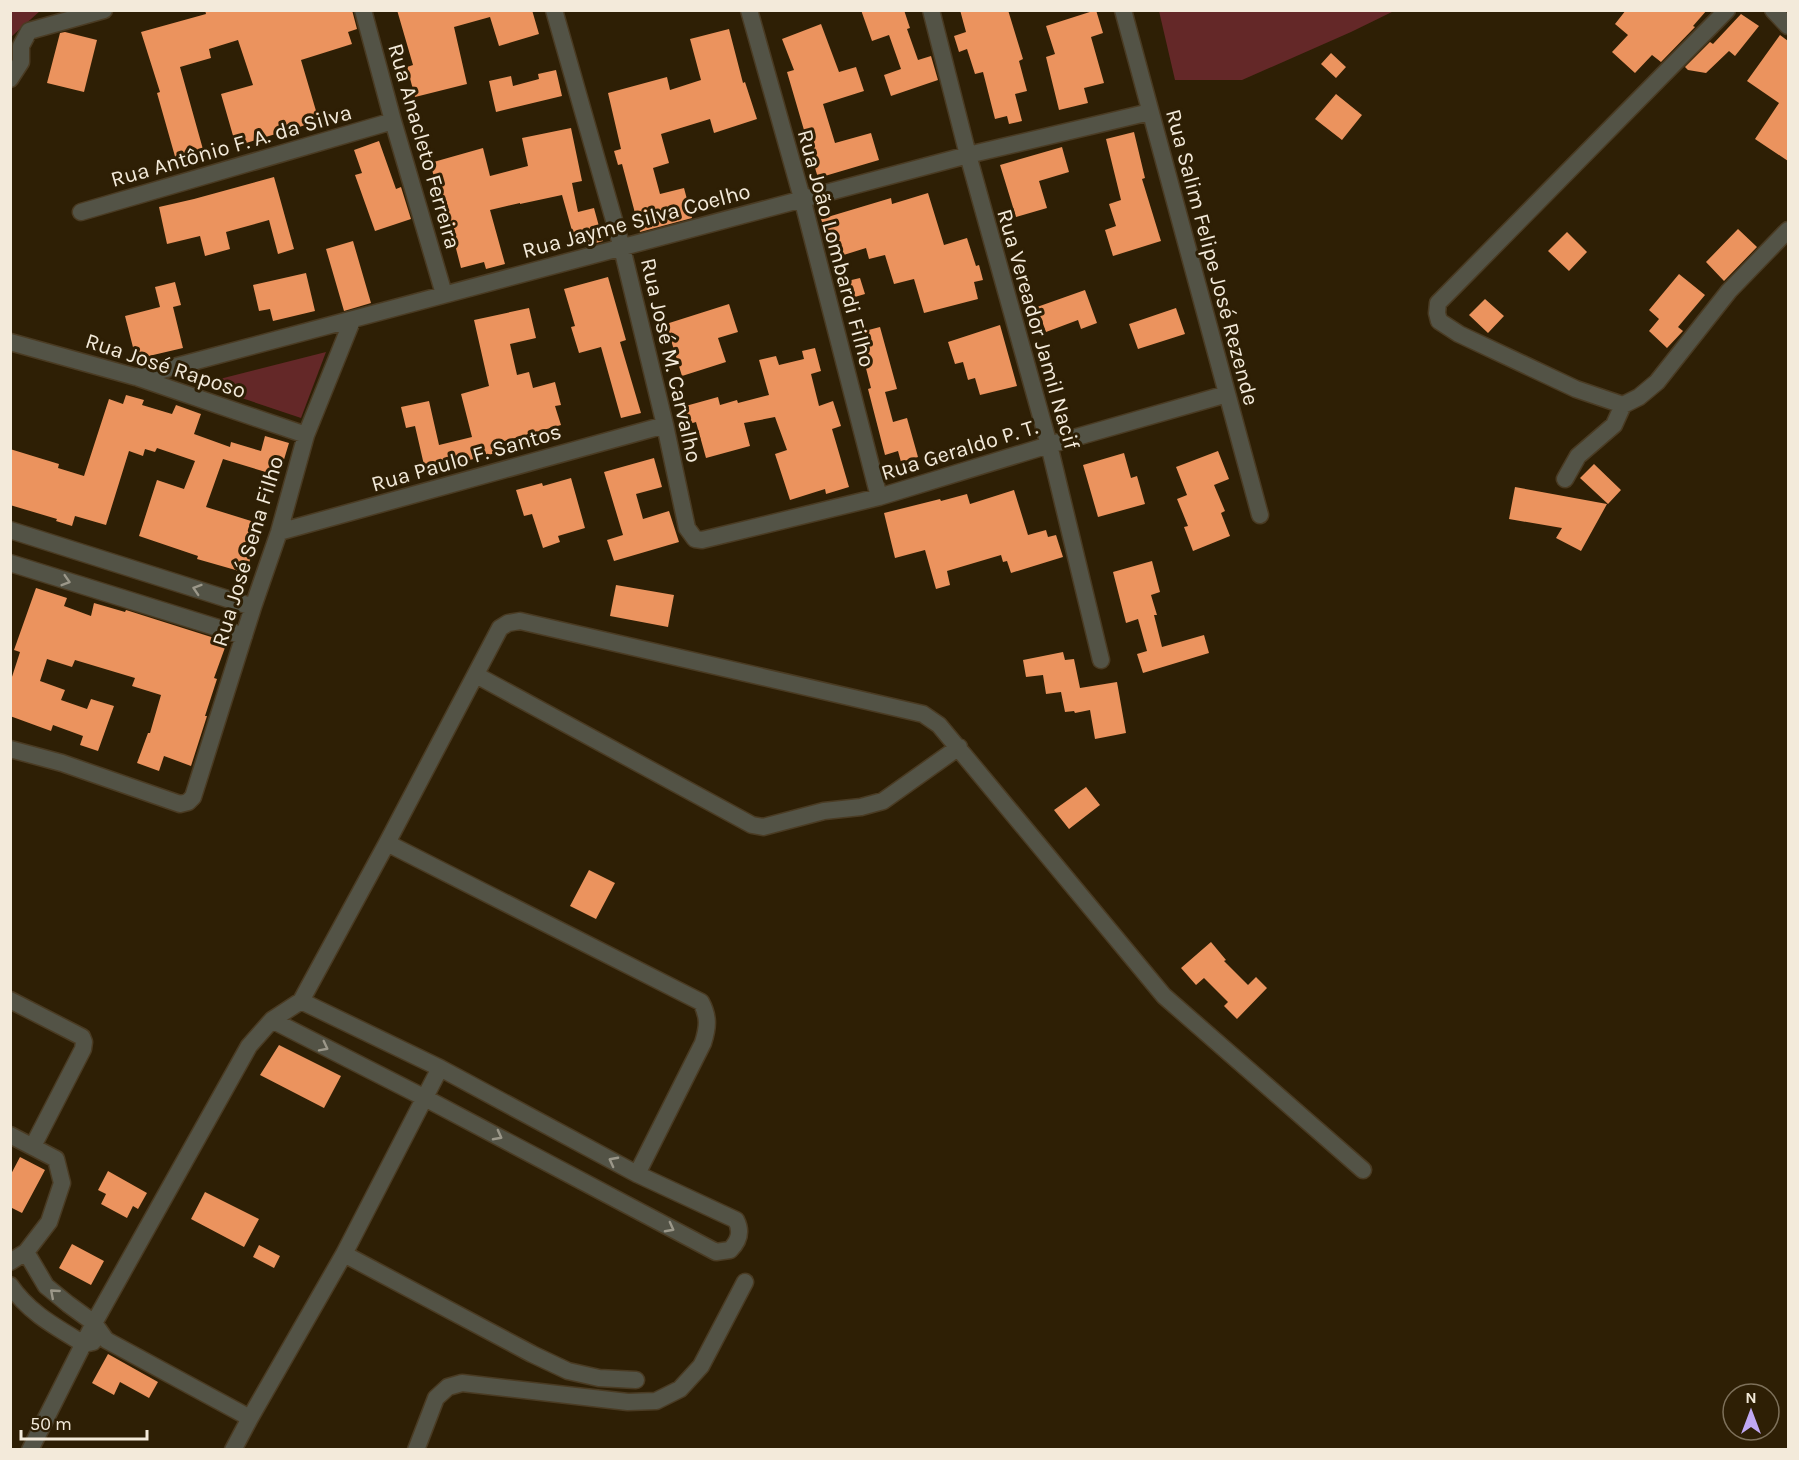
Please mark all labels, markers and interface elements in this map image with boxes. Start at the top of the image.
street label: Rua Anacleto Ferreira [382,41,466,252]
street label: Rua Antônio F. A. da Silva [108,99,355,193]
street label: Rua Salim Felipe José Rezende [1160,106,1264,408]
street label: Rua João Lombardi Filho [792,127,880,370]
street label: Rua Jayme Silva Coelho [519,178,753,264]
street label: Rua Vereador Jamil Nacif [991,206,1085,453]
street label: Rua José M. Carvalho [635,255,707,465]
street label: Rua José Raposo [82,328,249,404]
street label: Rua Geraldo P. T. [878,414,1041,486]
street label: Rua Paulo F. Santos [368,418,564,498]
street label: Rua José Sena Filho [207,453,289,650]
one-way arrow [60,574,71,586]
one-way arrow [192,584,203,597]
one-way arrow [318,1039,329,1051]
one-way arrow [491,1129,502,1140]
one-way arrow [609,1157,619,1168]
one-way arrow [664,1221,674,1232]
one-way arrow [50,1289,61,1300]
north arrow [1721,1382,1781,1442]
text: N [1745,1388,1757,1407]
scale bar [21,1403,147,1441]
text: 50 m [30,1413,72,1435]

